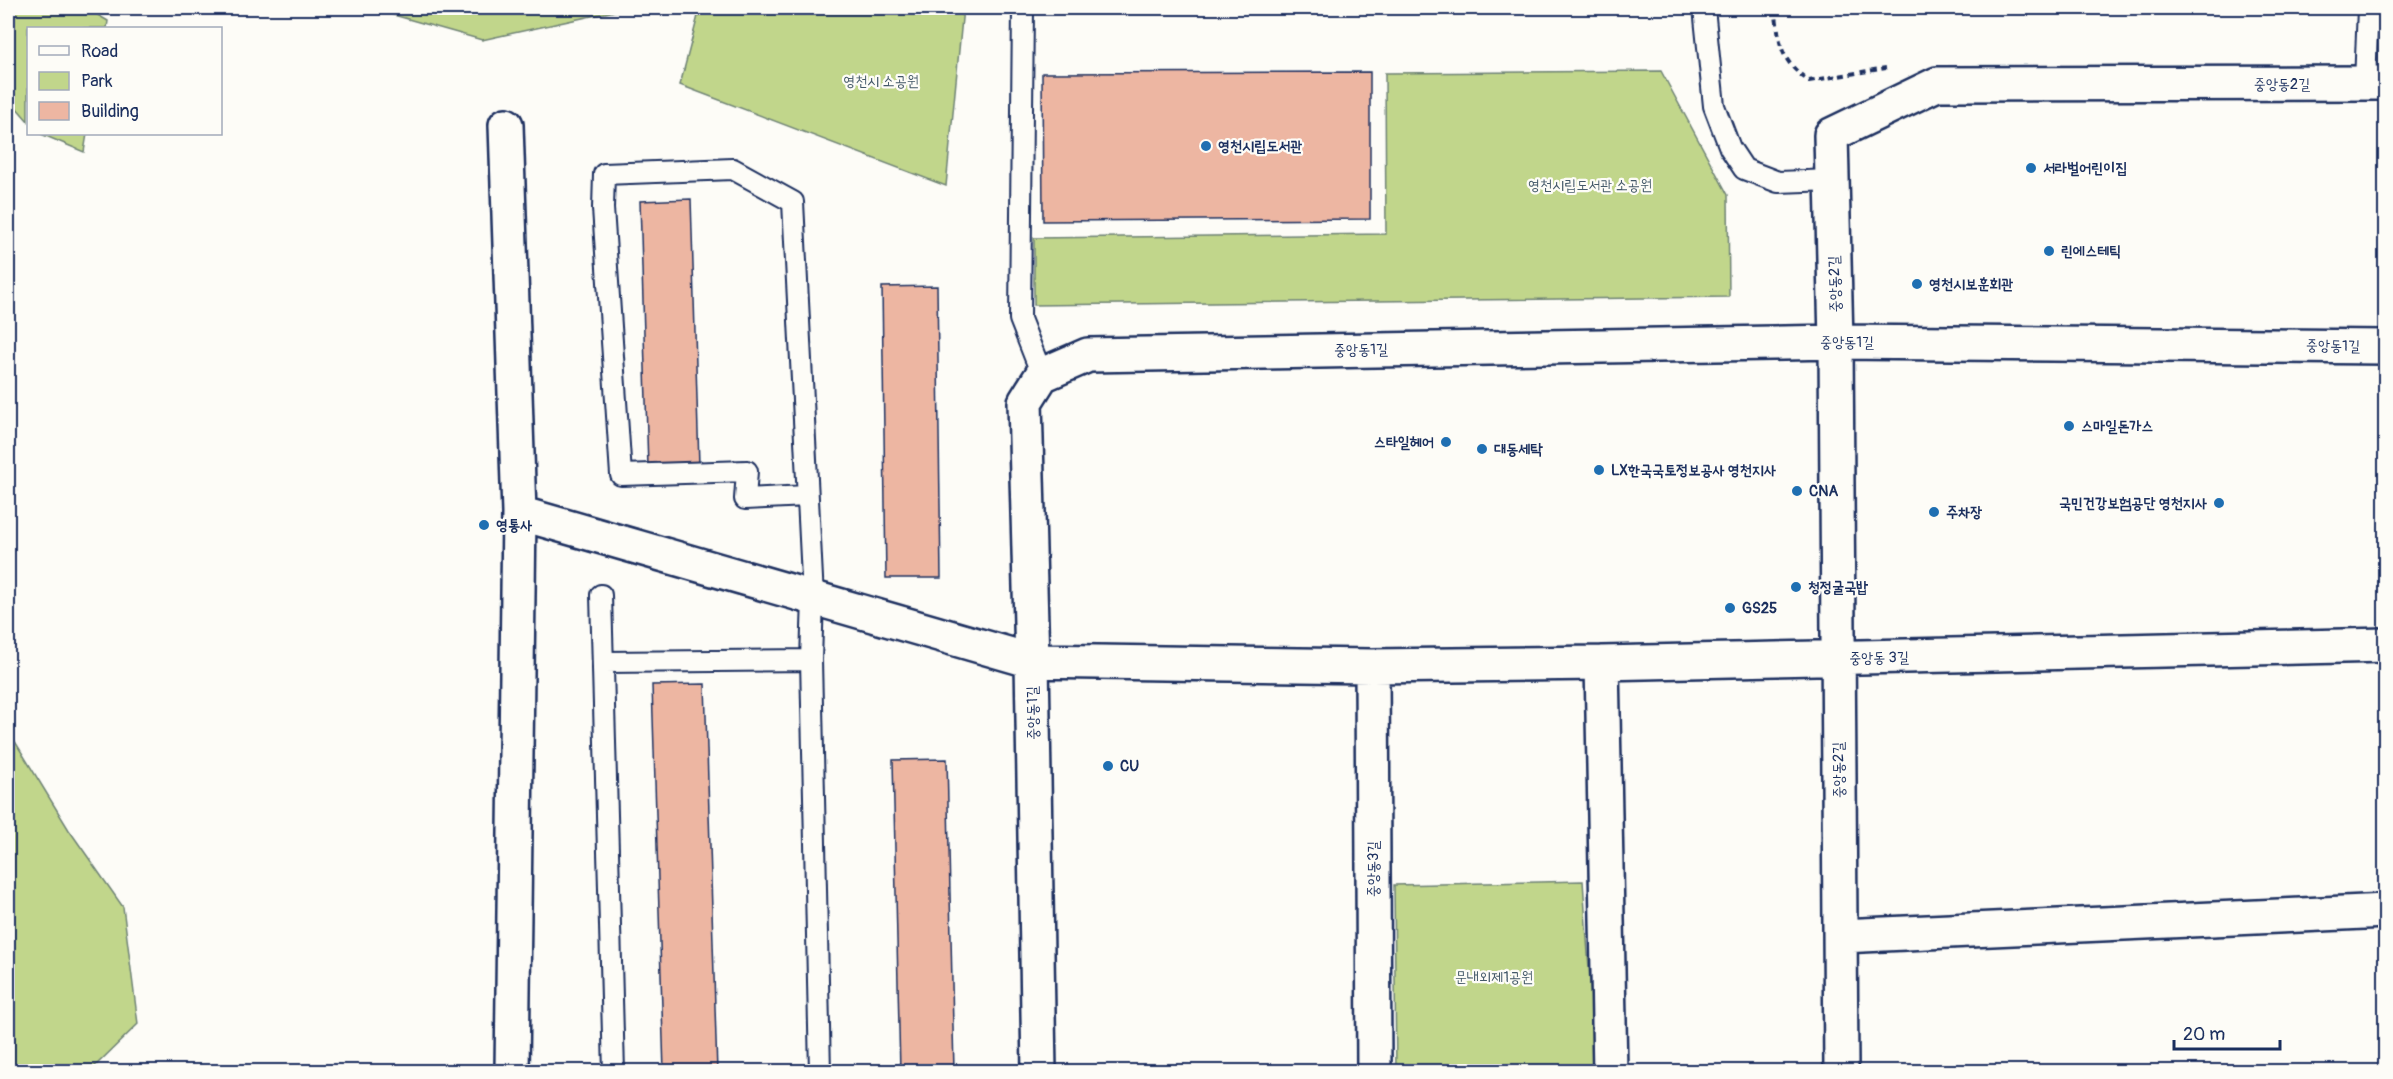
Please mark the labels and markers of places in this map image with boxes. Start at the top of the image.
place label: 영천시립도서관 [1218,137,1303,156]
marker: 영천시립도서관 [1199,139,1213,153]
place label: 서라벌어린이집 [2043,159,2128,178]
marker: 서라벌어린이집 [2024,161,2038,175]
place label: 린에스테틱 [2061,242,2121,261]
marker: 린에스테틱 [2042,244,2056,258]
place label: 영천시보훈회관 [1929,275,2014,294]
marker: 영천시보훈회관 [1910,277,1924,291]
place label: 스마일돈가스 [2081,417,2153,436]
marker: 스마일돈가스 [2062,419,2076,433]
place label: 스타일헤어 [1374,433,1434,452]
marker: 스타일헤어 [1439,435,1453,449]
place label: 대동세탁 [1494,440,1543,459]
marker: 대동세탁 [1475,442,1489,456]
place label: LX한국국토정보공사 영천지사 [1611,461,1776,480]
marker: LX한국국토정보공사 영천지사 [1592,463,1606,477]
place label: CNA [1809,482,1838,501]
marker: CNA [1790,484,1804,498]
place label: 국민건강보험공단 영천지사 [2059,494,2207,513]
marker: 국민건강보험공단 영천지사 [2212,496,2226,510]
place label: 주차장 [1946,503,1982,522]
marker: 주차장 [1927,505,1941,519]
place label: 영통사 [496,516,532,535]
marker: 영통사 [477,518,491,532]
place label: 청정굴국밥 [1808,578,1868,597]
marker: 청정굴국밥 [1789,580,1803,594]
place label: GS25 [1742,599,1777,618]
marker: GS25 [1723,601,1737,615]
place label: CU [1120,757,1139,776]
marker: CU [1101,759,1115,773]

